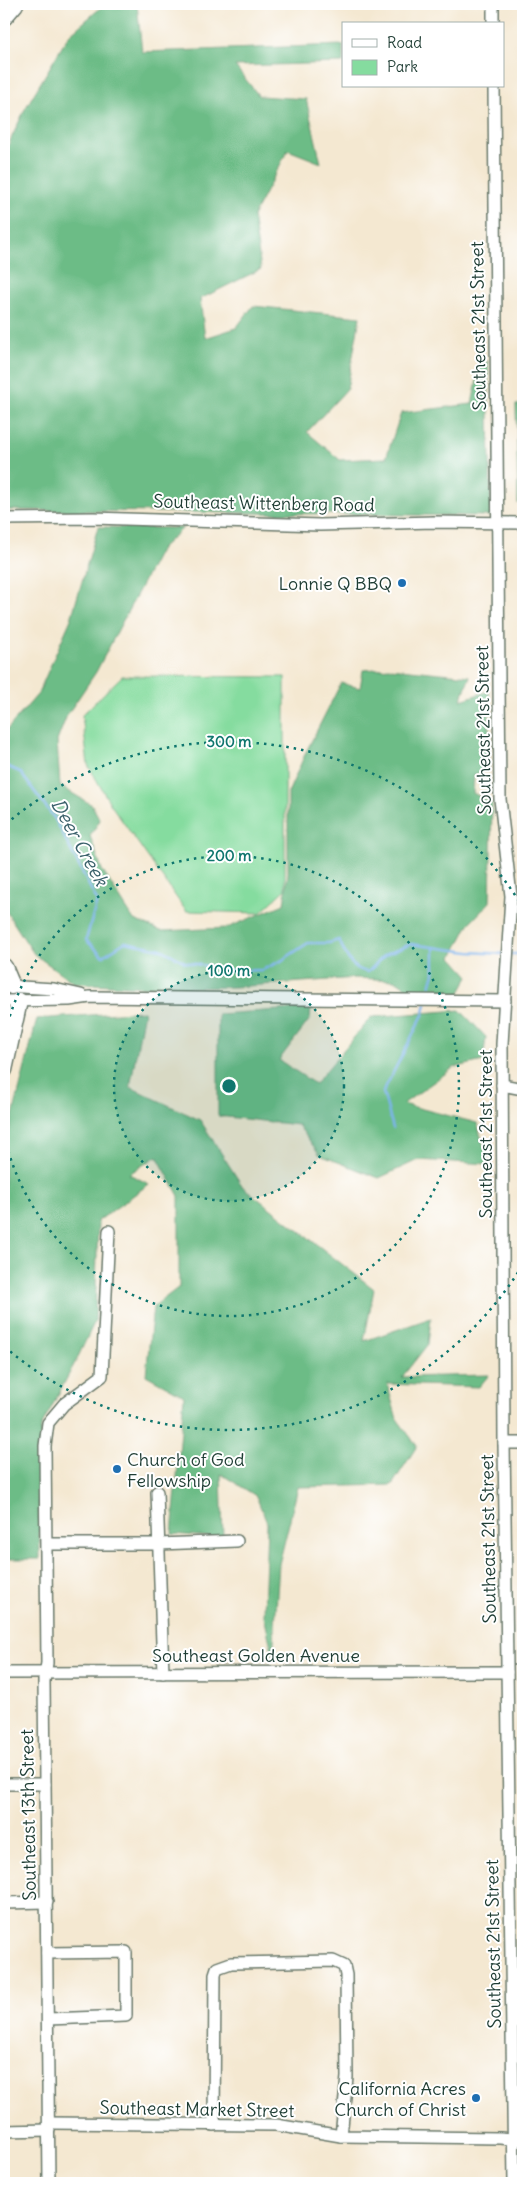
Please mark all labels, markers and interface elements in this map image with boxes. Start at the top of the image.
legend [342,22,504,88]
text: Road [387,33,422,52]
text: Park [387,57,418,76]
street label: Southeast 21st Street [465,241,491,411]
street label: Southeast Wittenberg Road [153,490,375,516]
place label: Lonnie Q BBQ [278,572,392,595]
marker: Lonnie Q BBQ [396,577,408,589]
street label: Southeast 21st Street [470,645,496,815]
text: 300 m [207,732,252,751]
water label: Deer Creek [46,794,114,891]
text: 200 m [207,846,251,865]
text: 100 m [208,961,250,980]
street label: Southeast 21st Street [474,1049,497,1219]
centre of rings [220,1077,238,1095]
place label: Church of God Fellowship [127,1448,245,1492]
street label: Southeast 21st Street [475,1454,501,1624]
marker: Church of God Fellowship [111,1463,123,1475]
street label: Southeast Golden Avenue [152,1644,360,1667]
street label: Southeast 13th Street [15,1729,41,1901]
street label: Southeast 21st Street [480,1859,506,2029]
place label: California Acres Church of Christ [334,2077,466,2121]
marker: California Acres Church of Christ [470,2092,482,2104]
street label: Southeast Market Street [99,2096,295,2122]

